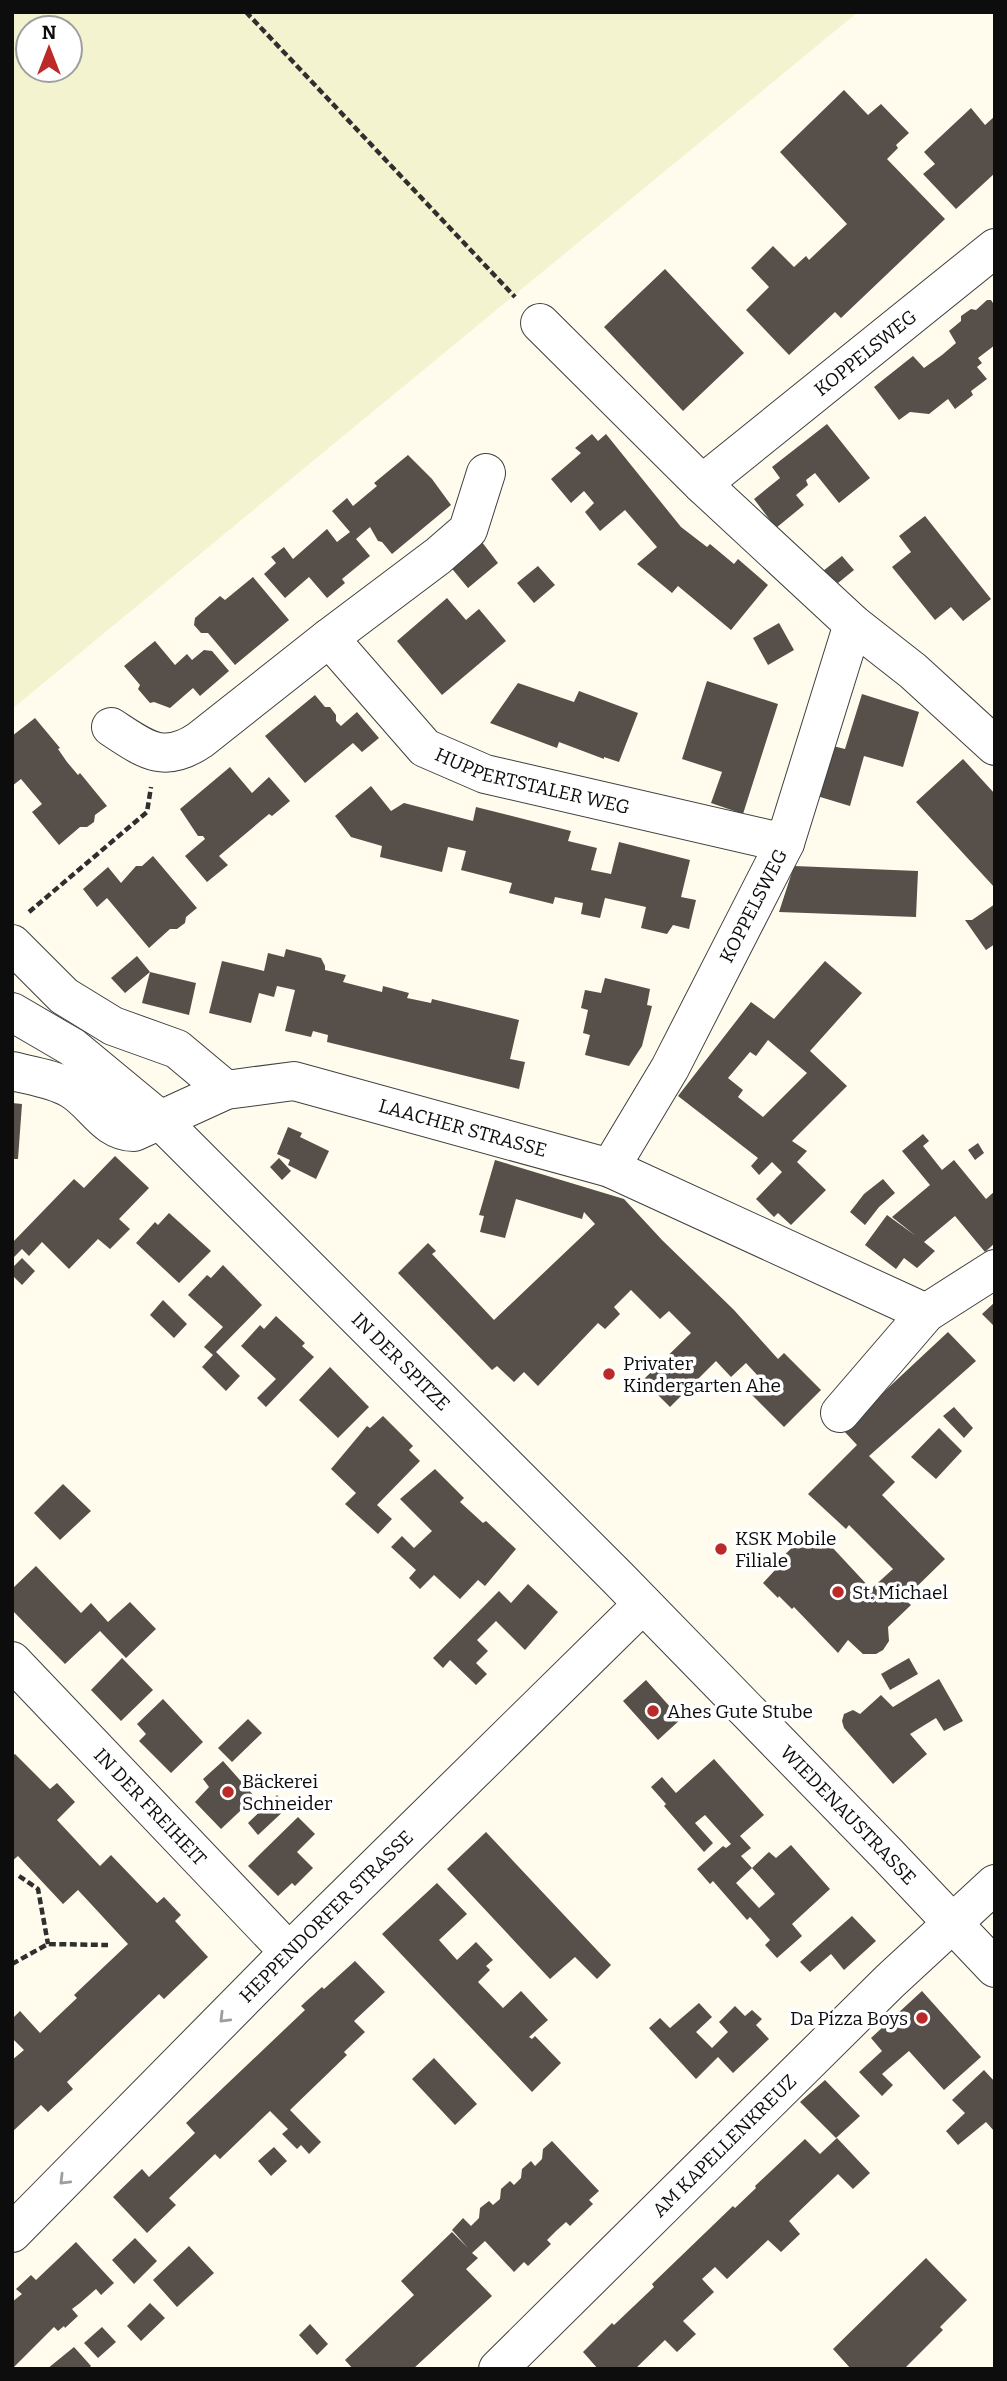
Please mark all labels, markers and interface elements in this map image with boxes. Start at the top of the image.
north arrow [14,14,84,84]
text: N [42,21,57,44]
street label: KOPPELSWEG [810,305,921,401]
street label: HUPPERTSTALER WEG [431,743,632,819]
street label: KOPPELSWEG [715,845,792,967]
street label: LAACHER STRASSE [376,1094,549,1162]
street label: IN DER SPITZE [347,1308,455,1416]
place label: Privater Kindergarten Ahe [623,1352,781,1397]
marker: Privater Kindergarten Ahe [601,1366,617,1382]
place label: KSK Mobile Filiale [735,1527,836,1572]
marker: KSK Mobile Filiale [713,1541,729,1557]
place label: St. Michael [852,1581,948,1604]
marker: St. Michael [830,1584,846,1600]
place label: Ahes Gute Stube [667,1700,813,1723]
marker: Ahes Gute Stube [645,1703,661,1719]
street label: WIEDENAUSTRASSE [775,1741,921,1890]
street label: IN DER FREIHEIT [89,1744,211,1870]
place label: Bäckerei Schneider [242,1770,333,1815]
marker: Bäckerei Schneider [220,1784,236,1800]
street label: HEPPENDORFER STRASSE [235,1826,418,2008]
place label: Da Pizza Boys [790,2007,908,2030]
one-way arrow [220,2010,232,2022]
marker: Da Pizza Boys [914,2010,930,2026]
street label: AM KAPELLENKREUZ [648,2070,801,2222]
one-way arrow [60,2172,73,2185]

